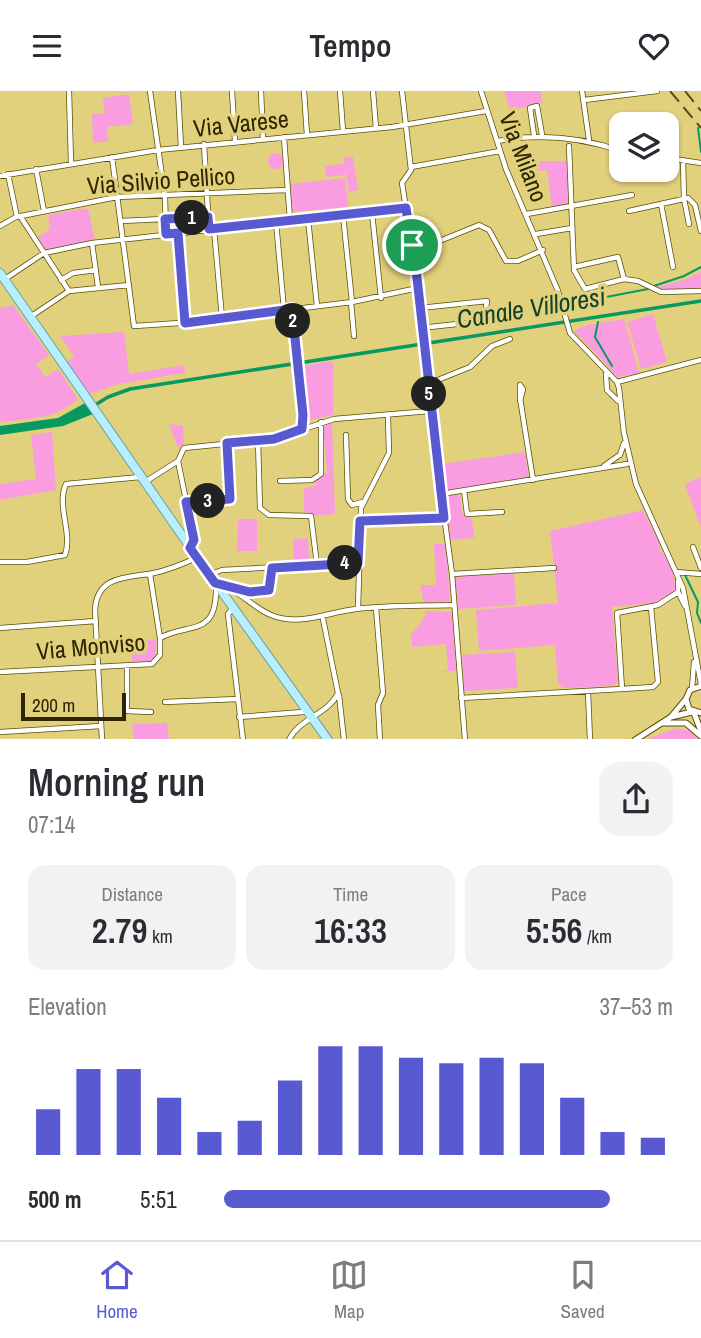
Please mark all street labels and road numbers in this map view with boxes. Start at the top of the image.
street label: Via Varese [192,102,290,144]
street label: Via Milano [492,107,556,206]
street label: Via Silvio Pellico [86,159,236,201]
street label: Via Monviso [35,625,147,667]

